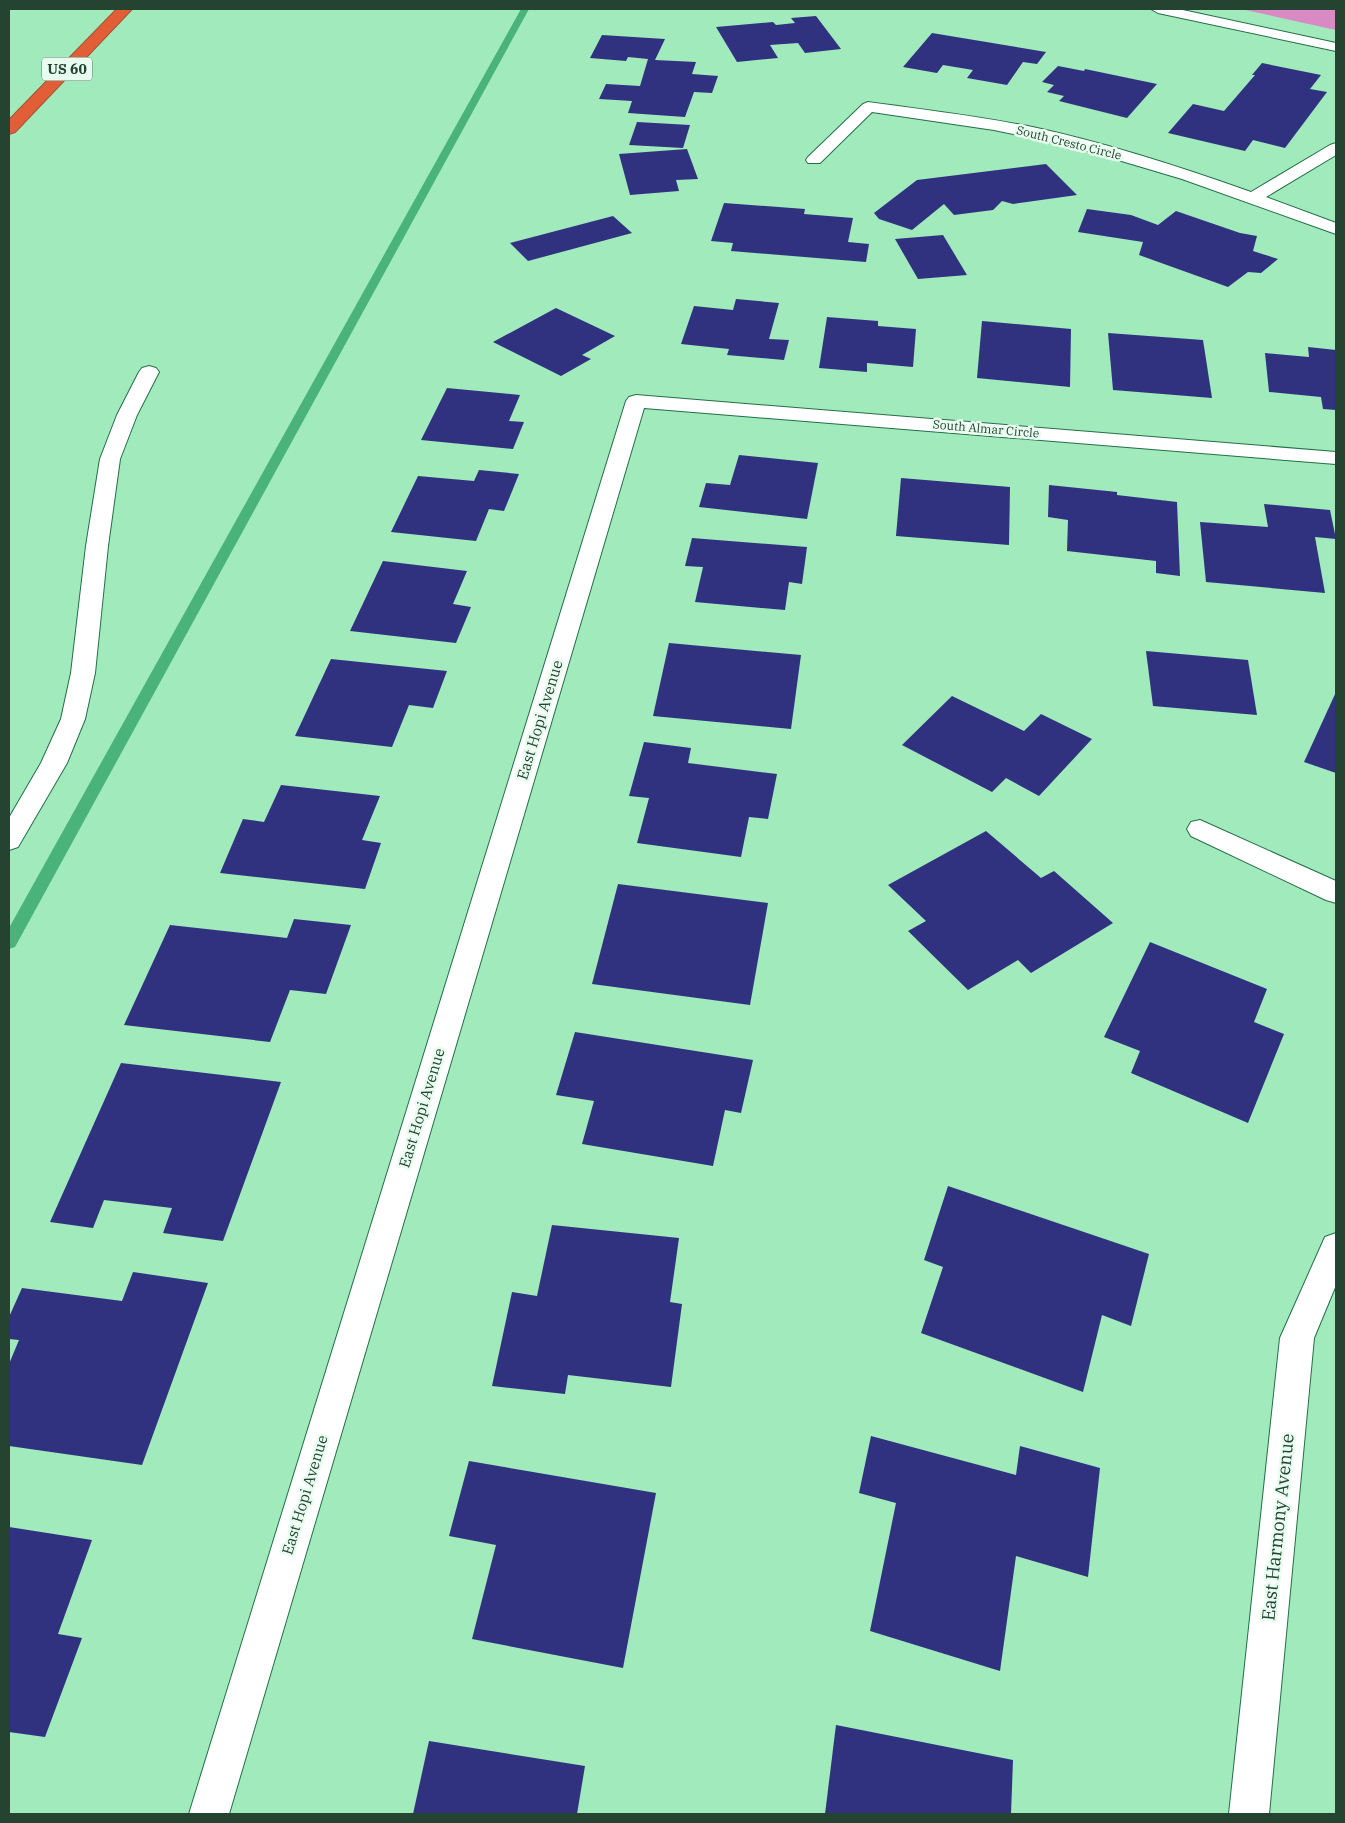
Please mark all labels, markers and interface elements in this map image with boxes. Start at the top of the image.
road number: US 60 [42,58,92,80]
street label: South Cresto Circle [1015,122,1123,163]
street label: South Almar Circle [932,416,1040,441]
street label: East Hopi Avenue [512,658,567,782]
street label: East Hopi Avenue [394,1046,449,1170]
street label: East Harmony Avenue [1256,1432,1299,1622]
street label: East Hopi Avenue [277,1433,332,1557]

